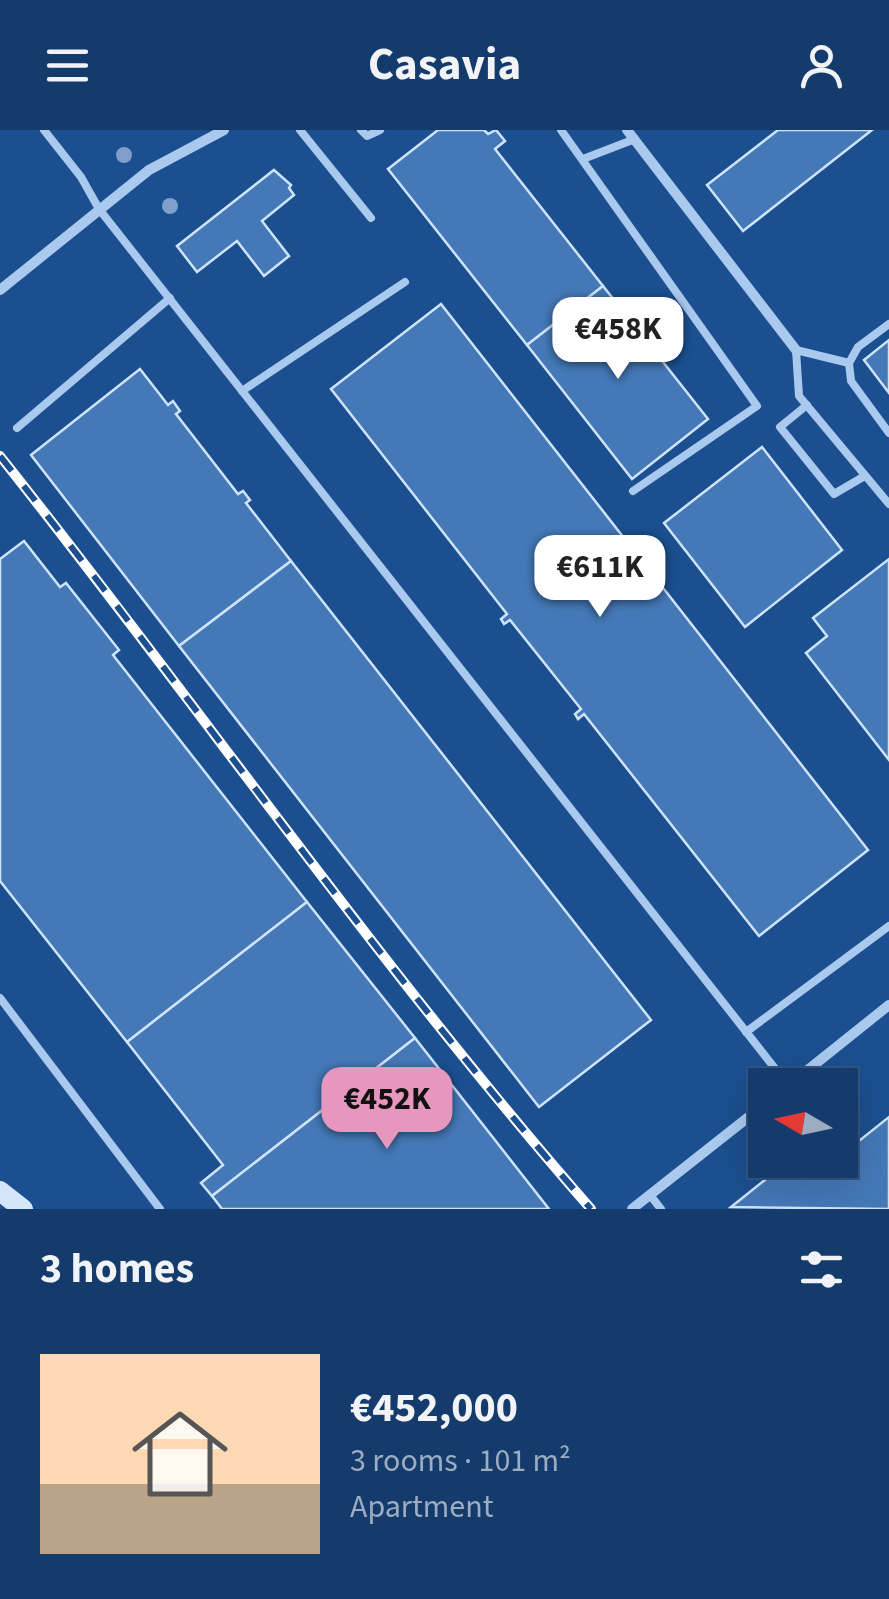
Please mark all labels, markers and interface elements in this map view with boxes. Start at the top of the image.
text: Casavia [368,33,521,97]
icon: menu [40,38,95,93]
icon: person [794,38,849,93]
pin: €458K [548,297,688,382]
text: €458K [574,306,662,352]
pin: €611K [530,535,670,620]
text: €611K [556,544,644,590]
pin: €452K [317,1067,457,1152]
north arrow [748,1068,858,1178]
map controls [748,1068,858,1178]
text: €452K [343,1076,431,1122]
text: 3 homes [40,1239,194,1299]
icon: filters [794,1242,849,1297]
text: €452,000 [350,1378,518,1438]
icon: home [120,1394,240,1514]
text: 3 rooms · 101 m² [350,1438,571,1484]
text: Apartment [350,1484,493,1530]

